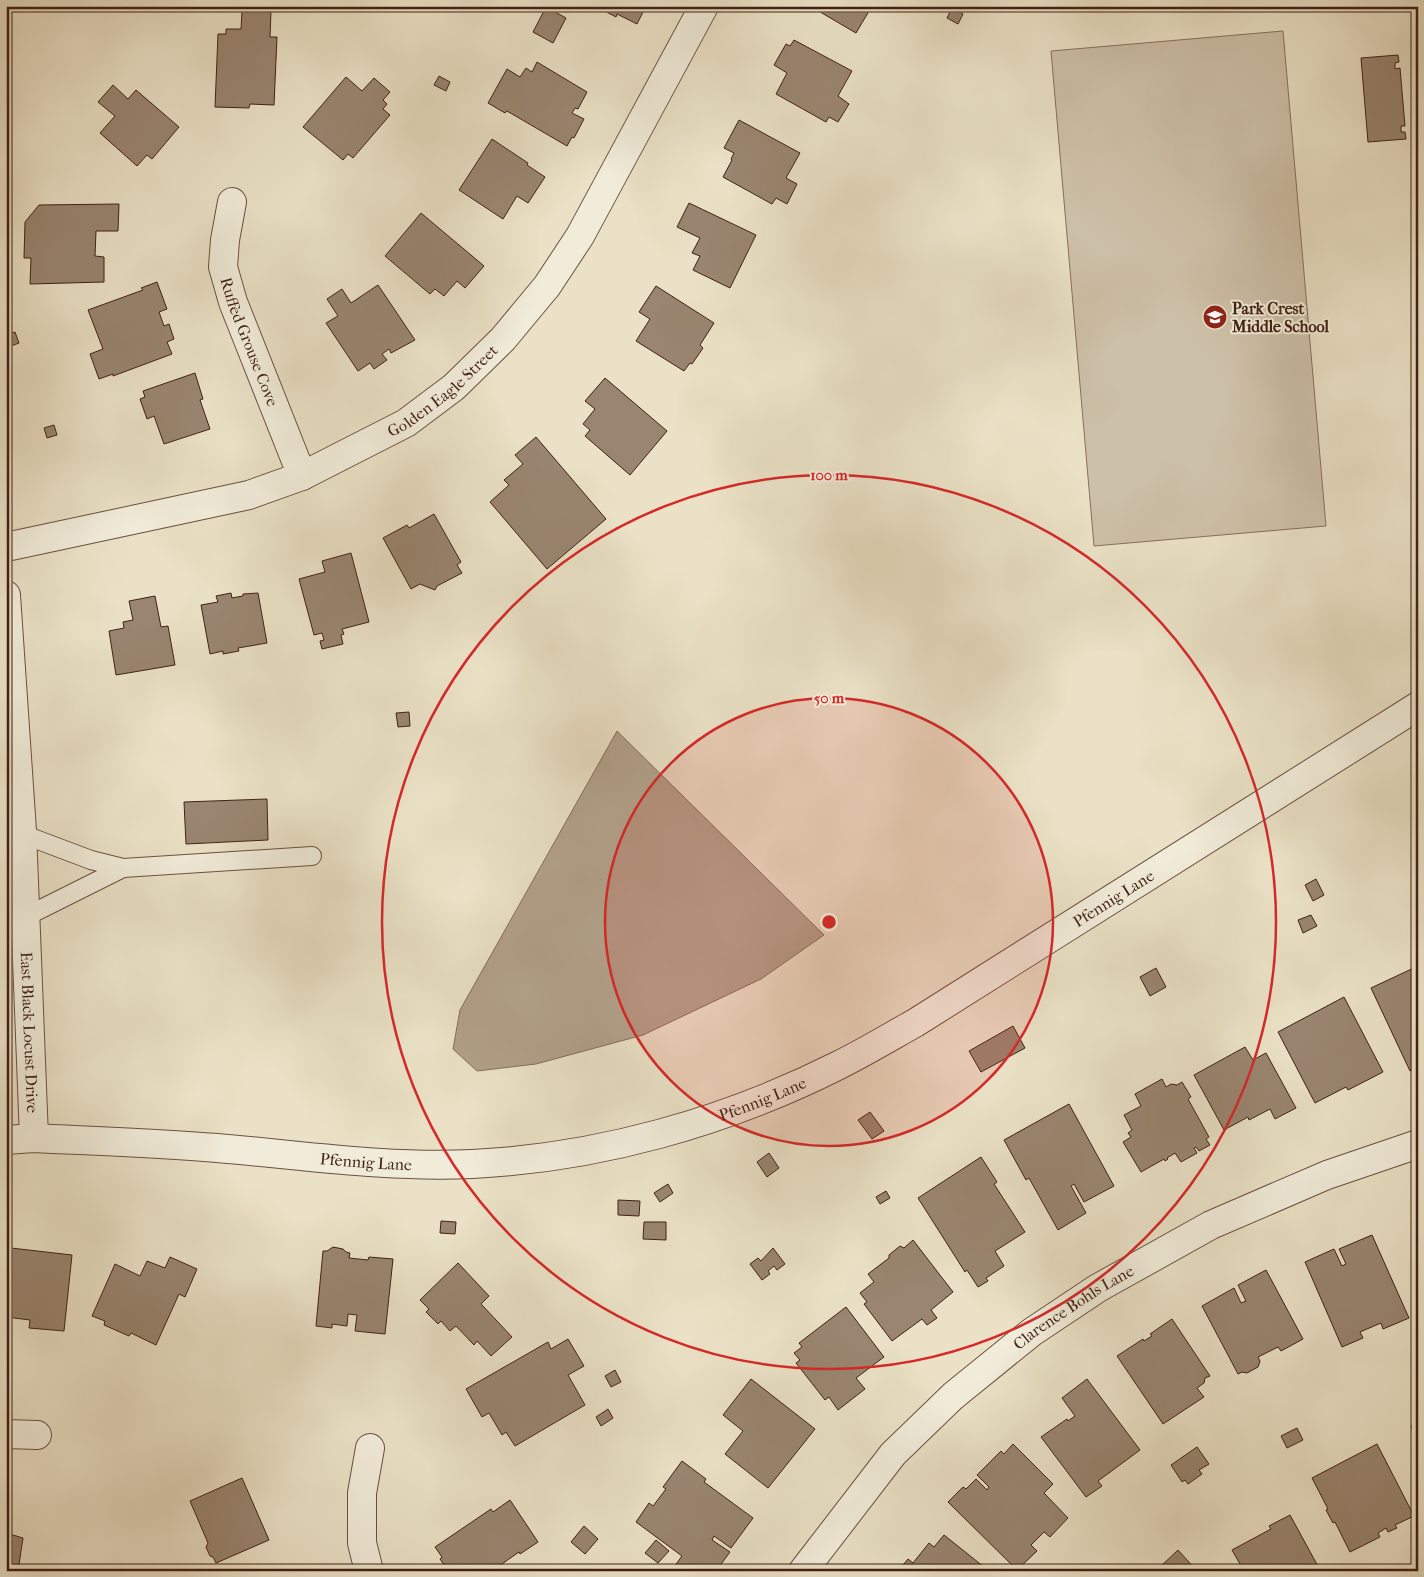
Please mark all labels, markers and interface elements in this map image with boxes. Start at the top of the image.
street label: Ruffed Grouse Cove [216,275,282,409]
place label: Park Crest Middle School [1231,299,1330,336]
school or university icon: Park Crest Middle School [1202,304,1228,330]
street label: Golden Eagle Street [384,341,502,441]
text: 100 m [810,466,848,484]
text: 50 m [814,689,845,707]
street label: Pfennig Lane [1069,866,1158,931]
centre of rings [820,913,838,931]
street label: East Black Locust Drive [17,951,42,1113]
street label: Pfennig Lane [716,1073,809,1125]
street label: Pfennig Lane [319,1149,412,1174]
street label: Clarence Bohls Lane [1009,1261,1137,1354]

